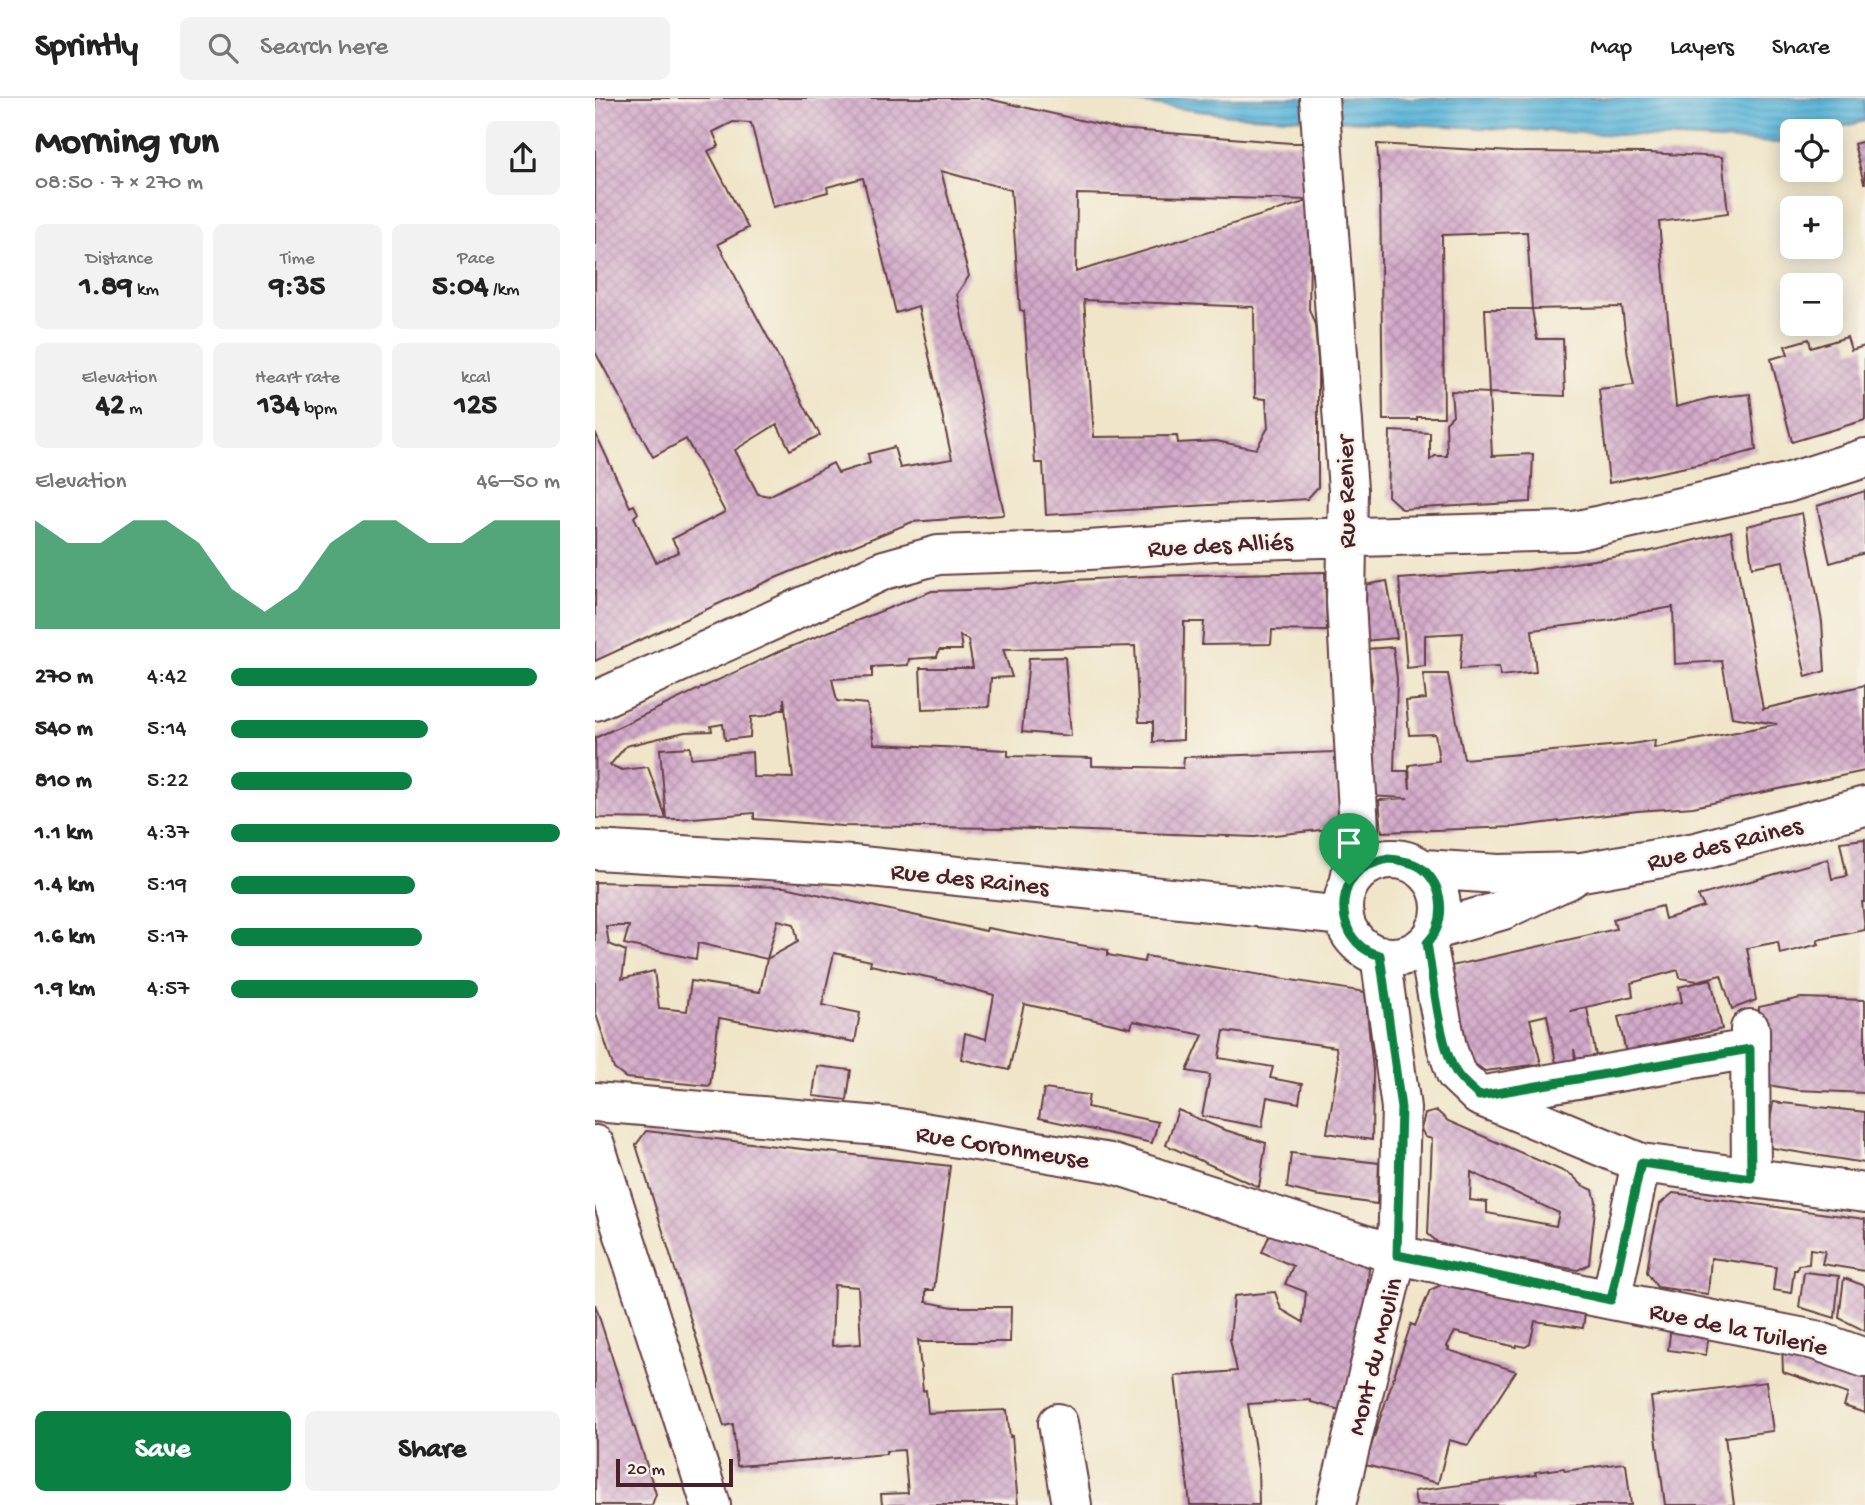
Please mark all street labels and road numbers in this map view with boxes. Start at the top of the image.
street label: Rue Renier [1332,432,1365,549]
street label: Rue des Alliés [1147,528,1295,567]
street label: Rue des Raines [1644,812,1807,881]
street label: Rue des Raines [889,858,1052,905]
street label: Rue Coronmeuse [913,1120,1092,1179]
street label: Mont du Moulin [1343,1274,1412,1439]
street label: Rue de la Tuilerie [1646,1297,1831,1366]

